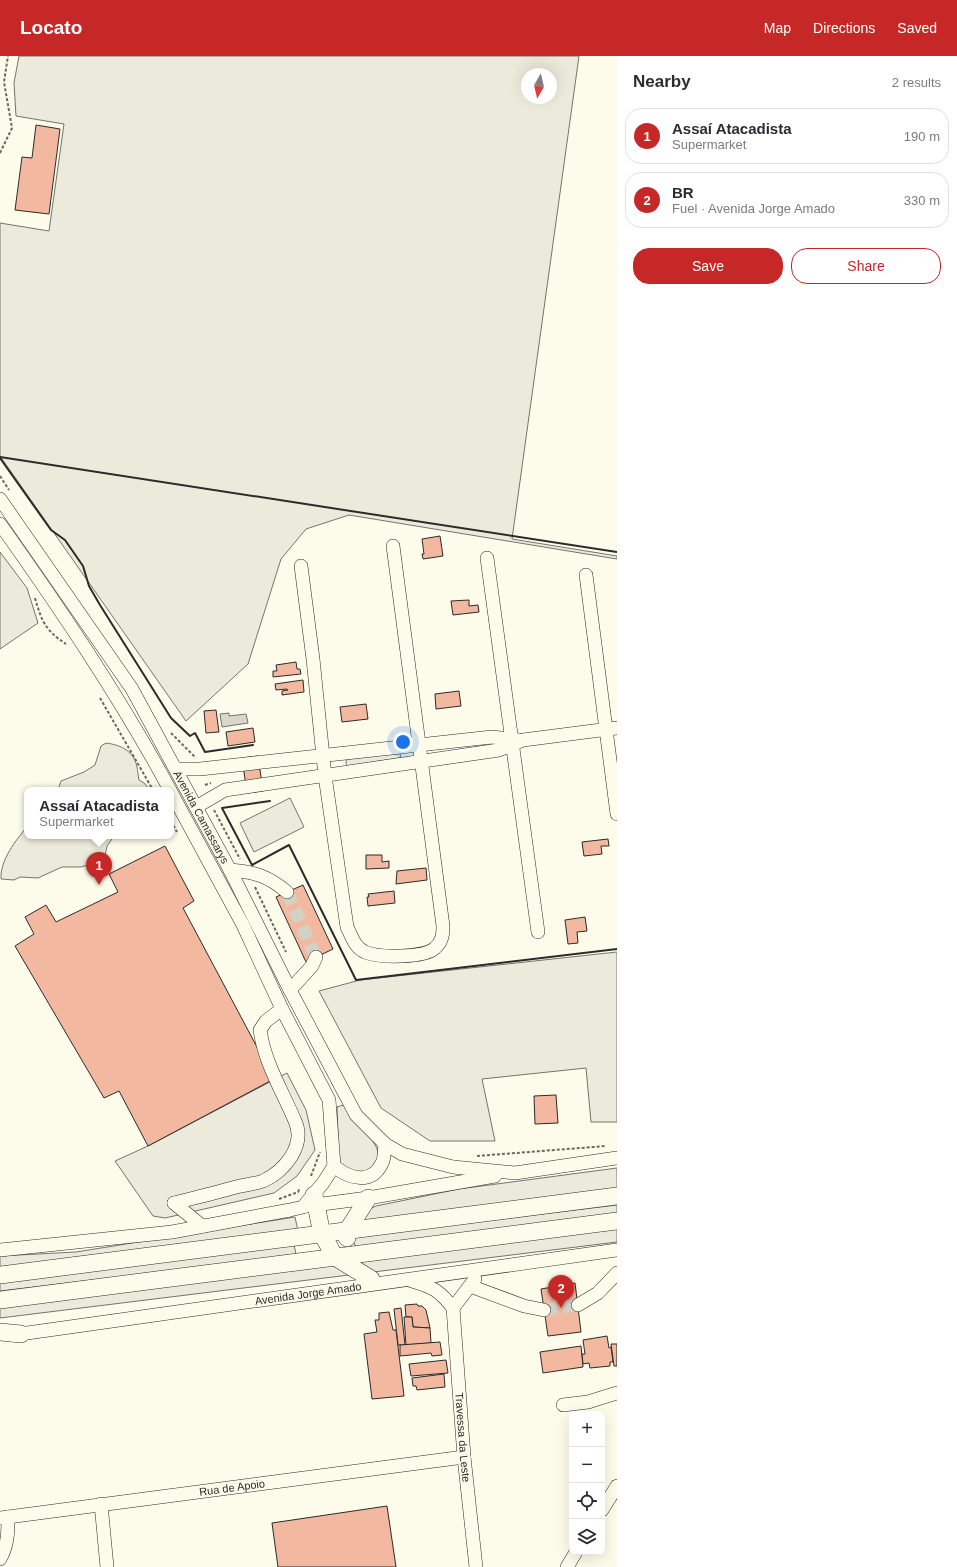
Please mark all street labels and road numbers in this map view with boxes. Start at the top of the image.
street label: Avenida Camassarys [171,769,232,866]
street label: Avenida Jorge Amado [254,1280,362,1307]
street label: Travessa da Leste [453,1392,473,1483]
street label: Rua de Apoio [198,1477,266,1498]

